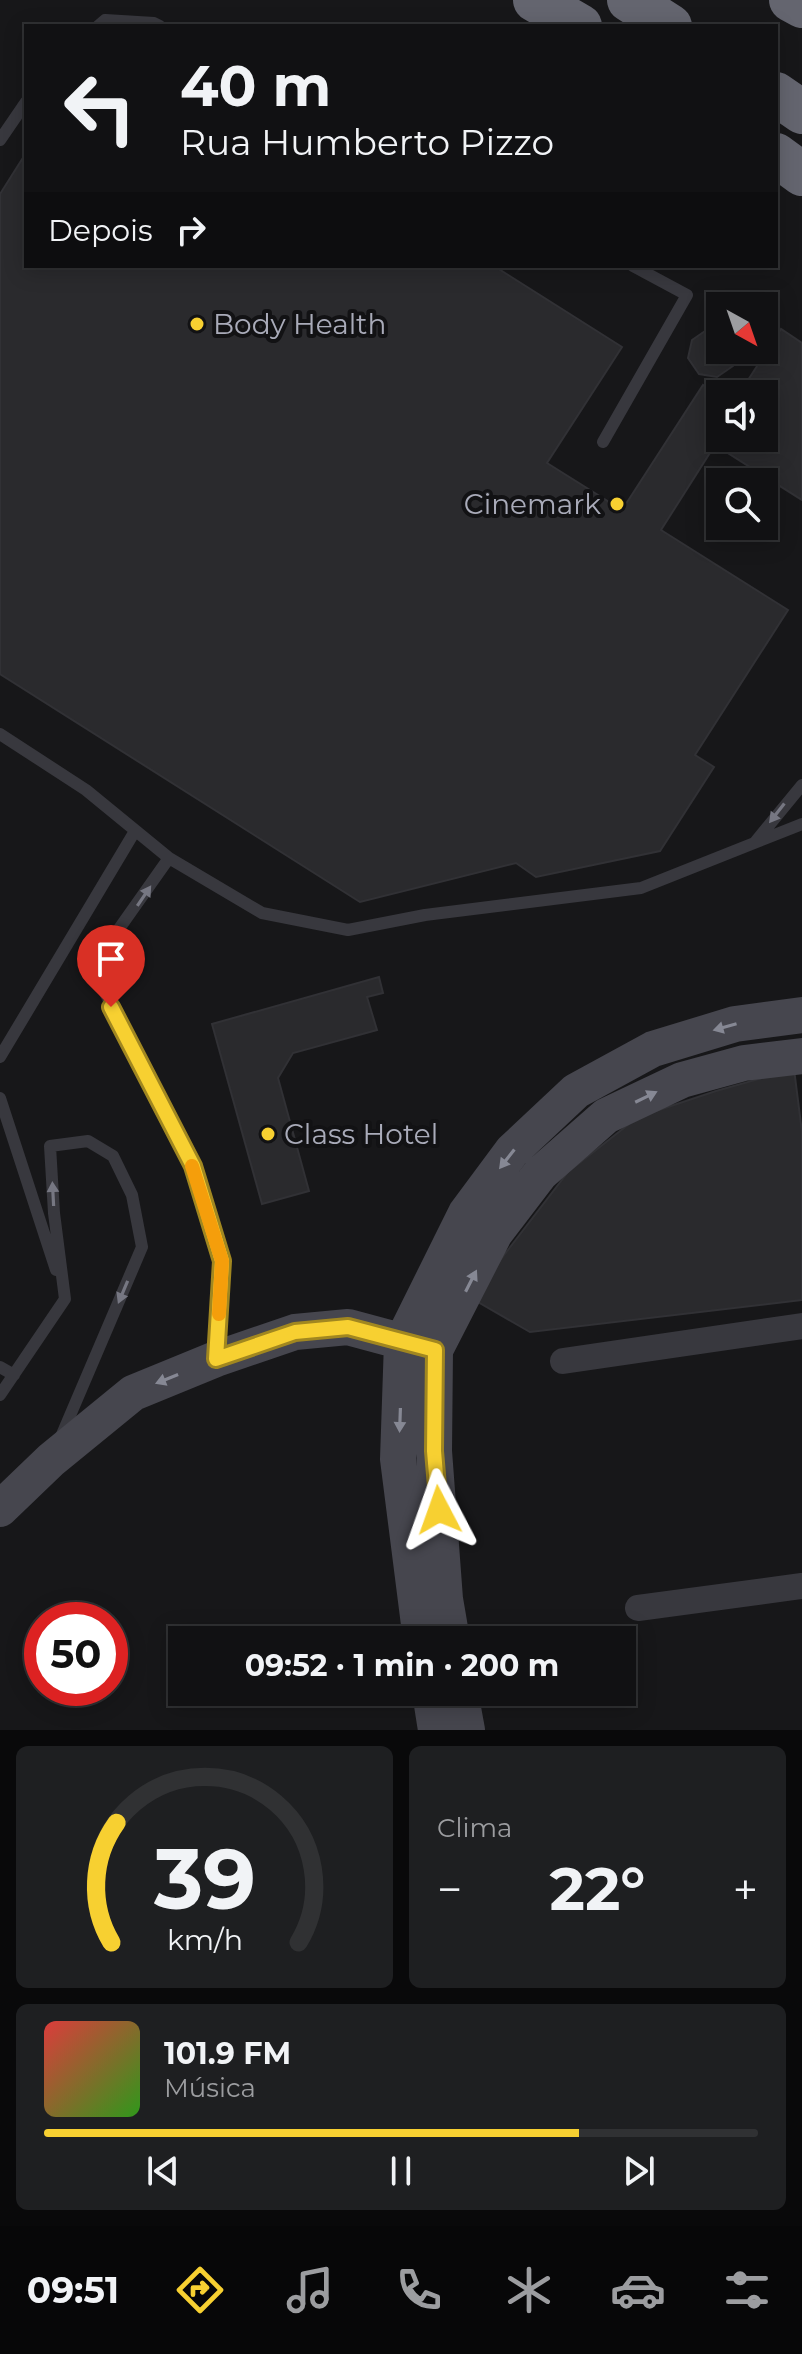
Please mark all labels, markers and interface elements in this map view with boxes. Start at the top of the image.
text: 40 m [180,52,331,120]
icon: left [48,56,152,160]
text: Rua Humberto Pizzo [180,120,554,164]
icon: right [169,208,213,252]
text: Depois [48,212,153,249]
north arrow [706,292,778,364]
map controls [706,292,778,540]
place label: Body Health [213,307,386,341]
marker: Body Health [188,315,206,333]
button: sound [706,380,778,452]
button: search [706,468,778,540]
place label: Cinemark [464,487,601,521]
marker: Cinemark [608,495,626,513]
one-way arrow [770,803,786,823]
one-way arrow [136,886,151,907]
pin [77,925,145,1007]
icon: arrive [89,937,133,981]
one-way arrow [713,1022,738,1034]
one-way arrow [635,1090,658,1104]
place label: Class Hotel [284,1117,438,1151]
marker: Class Hotel [259,1125,277,1143]
one-way arrow [499,1148,515,1169]
one-way arrow [46,1181,59,1206]
one-way arrow [464,1269,477,1292]
one-way arrow [116,1280,129,1304]
one-way arrow [155,1373,179,1386]
one-way arrow [393,1408,406,1433]
position arrow [397,1468,481,1552]
speed limit sign: 50 [24,1602,128,1706]
text: 09:52 · 1 min · 200 m [245,1647,559,1684]
text: Clima [437,1812,512,1844]
text: 39 [152,1828,256,1930]
text: 22° [550,1852,645,1925]
text: − [437,1862,462,1916]
text: + [733,1862,758,1916]
text: km/h [166,1922,243,1957]
text: 101.9 FM [164,2035,291,2072]
text: Música [164,2072,256,2104]
icon: previous [141,2149,185,2193]
icon: pause [379,2149,423,2193]
icon: next [617,2149,661,2193]
icon: directions [172,2262,228,2318]
icon: music [282,2262,338,2318]
icon: phone [391,2262,447,2318]
icon: climate [501,2262,557,2318]
icon: car [610,2262,666,2318]
icon: filters [719,2262,775,2318]
text: 09:51 [27,2268,119,2312]

